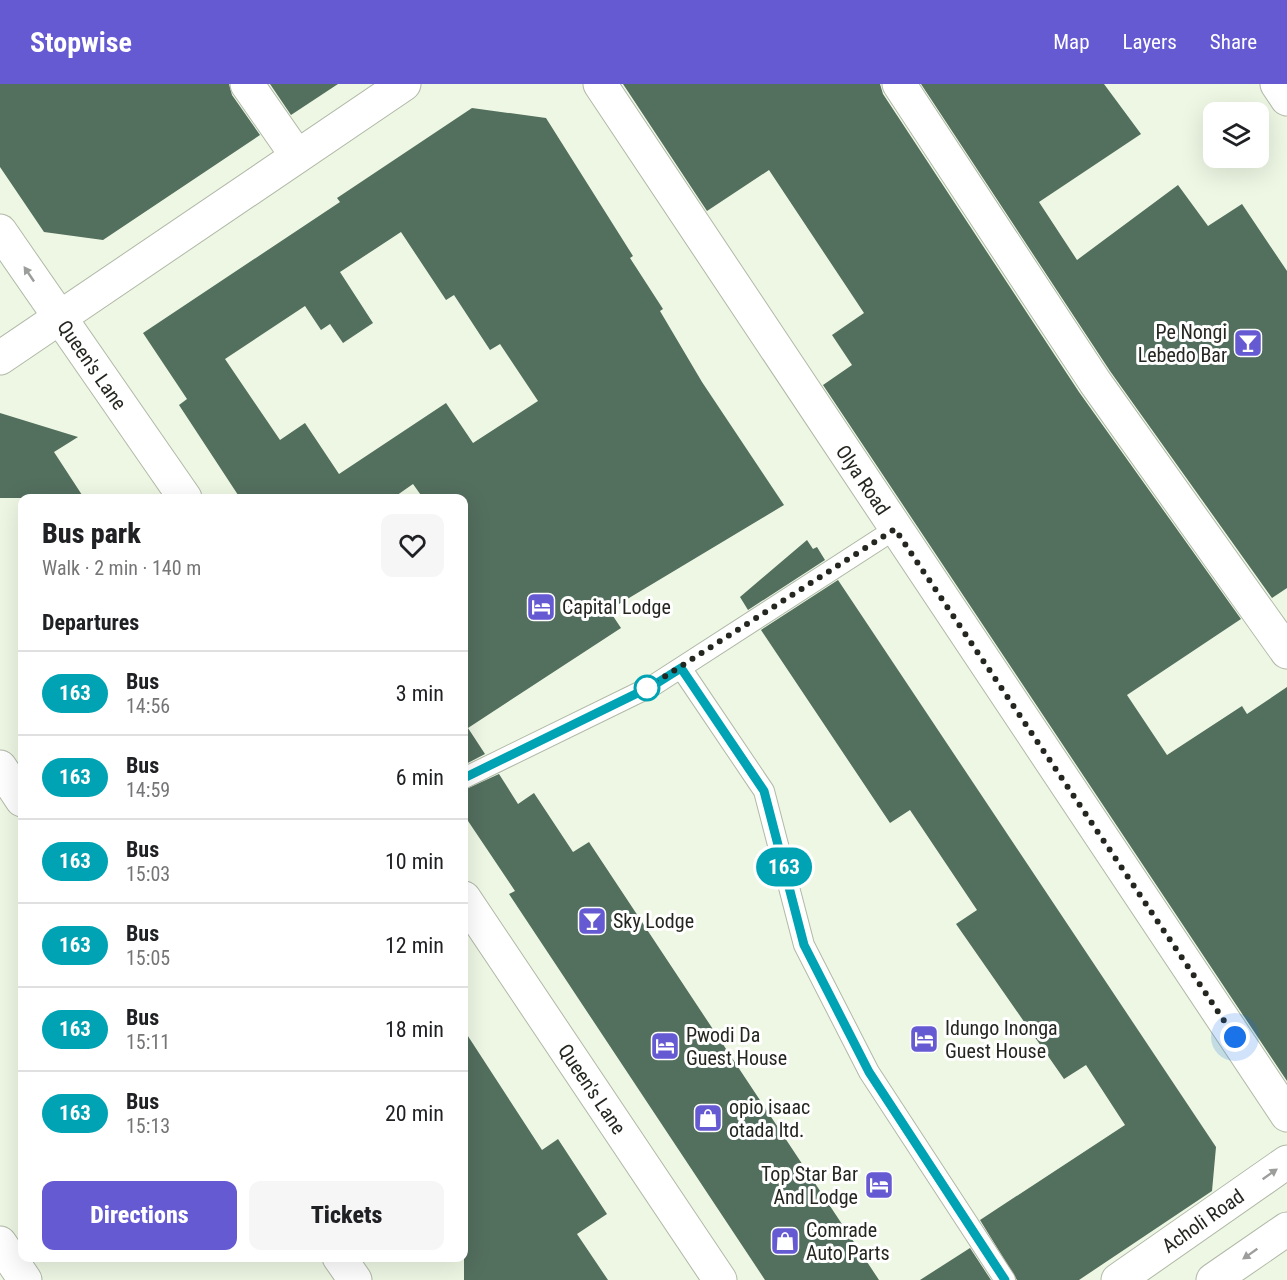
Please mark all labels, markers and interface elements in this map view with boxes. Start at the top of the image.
text: Stopwise [30,26,132,59]
text: Map [1053,30,1090,54]
text: Layers [1123,30,1177,54]
text: Share [1210,30,1257,54]
map controls [1203,102,1269,168]
button: layers [1203,102,1269,168]
one-way arrow [23,267,35,283]
street label: Queen's Lane [52,316,132,414]
place label: Pe Nongi Lebedo Bar [1138,320,1227,367]
bar icon: Pe Nongi Lebedo Bar [1232,327,1264,359]
street label: Olya Road [831,440,895,520]
button: heart [381,514,444,577]
text: Bus park [42,517,141,550]
text: Walk · 2 min · 140 m [42,556,201,580]
hotel icon: Capital Lodge [525,591,557,623]
place label: Capital Lodge [562,595,671,619]
text: Departures [42,610,139,635]
text: Bus [126,669,159,694]
unlabelled marker [634,675,660,701]
text: 163 [59,681,91,705]
text: 3 min [396,681,444,706]
text: 14:56 [126,694,170,718]
text: Bus [126,753,159,778]
text: 163 [59,765,91,789]
text: 6 min [396,765,444,790]
text: 14:59 [126,778,170,802]
text: Bus [126,837,159,862]
line badge: 163 [750,848,818,886]
text: 163 [59,849,91,873]
text: 10 min [385,849,444,874]
text: 163 [768,855,800,879]
text: 15:03 [126,862,170,886]
bar icon: Sky Lodge [576,905,608,937]
place label: Sky Lodge [613,909,694,933]
text: Bus [126,921,159,946]
text: 163 [59,933,91,957]
text: 12 min [385,933,444,958]
text: 15:05 [126,946,170,970]
text: Bus [126,1005,159,1030]
place label: Idungo Inonga Guest House [945,1016,1058,1063]
text: 163 [59,1017,91,1041]
text: 18 min [385,1017,444,1042]
your location [1220,1022,1250,1052]
place label: Pwodi Da Guest House [686,1023,787,1070]
hotel icon: Idungo Inonga Guest House [908,1023,940,1055]
text: 15:11 [126,1030,170,1054]
hotel icon: Pwodi Da Guest House [649,1030,681,1062]
street label: Queen's Lane [553,1039,631,1139]
text: Bus [126,1089,159,1114]
place label: opio isaac otada ltd. [729,1095,810,1142]
text: 163 [59,1101,91,1125]
text: 20 min [385,1101,444,1126]
shop icon: opio isaac otada ltd. [692,1102,724,1134]
text: 15:13 [126,1114,170,1138]
place label: Top Star Bar And Lodge [761,1162,858,1209]
one-way arrow [1261,1168,1277,1180]
hotel icon: Top Star Bar And Lodge [863,1169,895,1201]
button: Directions [42,1181,237,1250]
button: Tickets [249,1181,444,1250]
street label: Acholi Road [1157,1184,1249,1258]
place label: Comrade Auto Parts [806,1218,890,1265]
shop icon: Comrade Auto Parts [769,1225,801,1257]
one-way arrow [1242,1248,1258,1259]

